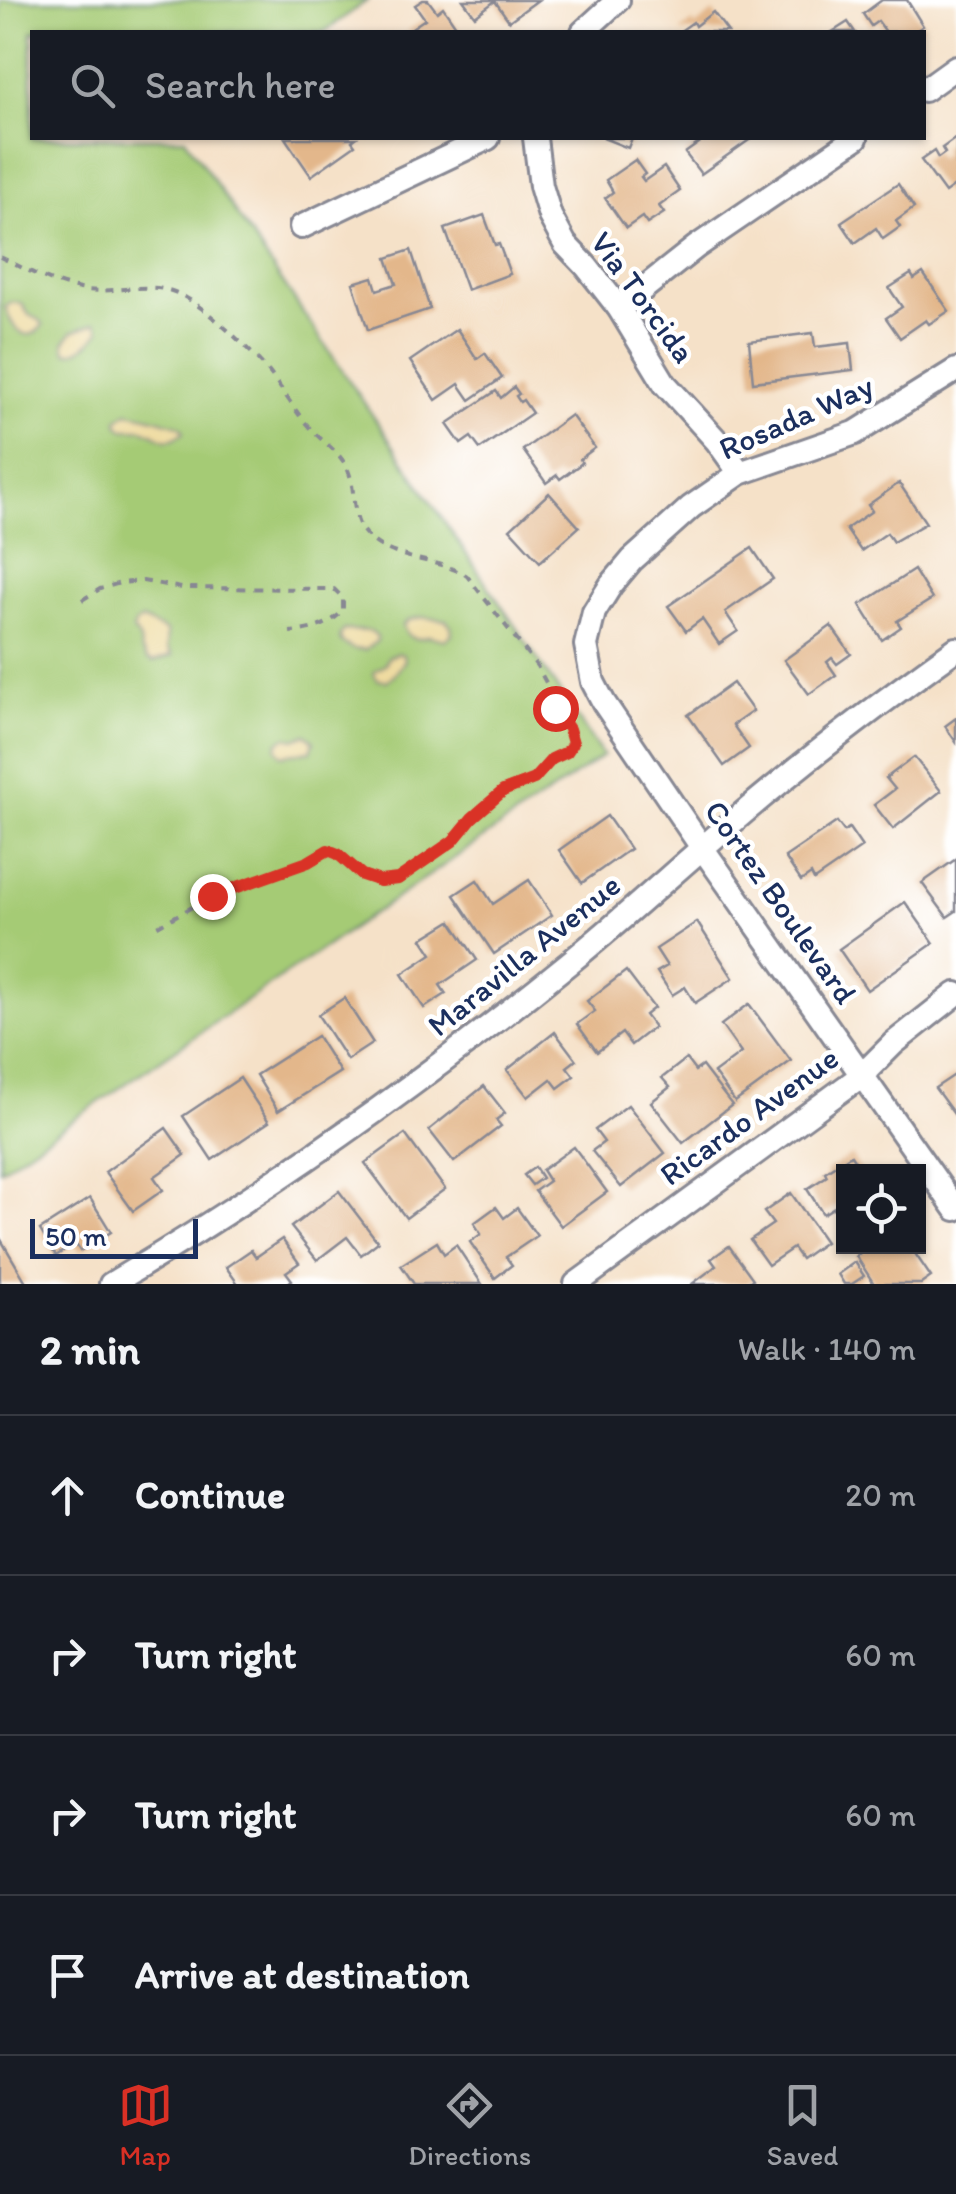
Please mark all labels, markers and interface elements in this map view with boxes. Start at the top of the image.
search box [30,30,926,140]
icon: search [65,58,120,113]
text: Search here [145,62,336,108]
street label: Via Torcida [583,224,703,370]
street label: Rosada Way [713,366,879,468]
route start [533,686,579,732]
street label: Cortez Boulevard [697,793,865,1011]
street label: Maravilla Avenue [420,866,628,1044]
route end [190,874,236,920]
street label: Ricardo Avenue [652,1039,846,1193]
map controls [836,1164,926,1254]
button: locate [836,1164,926,1254]
scale bar [30,1214,198,1258]
text: 50 m [45,1219,107,1253]
text: 2 min [40,1324,140,1375]
text: Walk · 140 m [738,1330,916,1368]
icon: ahead [40,1468,95,1523]
text: Continue [135,1472,285,1518]
text: 20 m [845,1476,916,1514]
icon: right [40,1628,95,1683]
text: Turn right [135,1632,297,1678]
text: 60 m [845,1636,916,1674]
icon: right [40,1788,95,1843]
text: Turn right [135,1792,297,1838]
text: 60 m [845,1796,916,1834]
icon: arrive [40,1948,95,2003]
text: Arrive at destination [135,1952,470,1998]
tab: Map [118,2078,173,2172]
tab: Directions [408,2078,531,2172]
tab: Saved [767,2078,838,2172]

